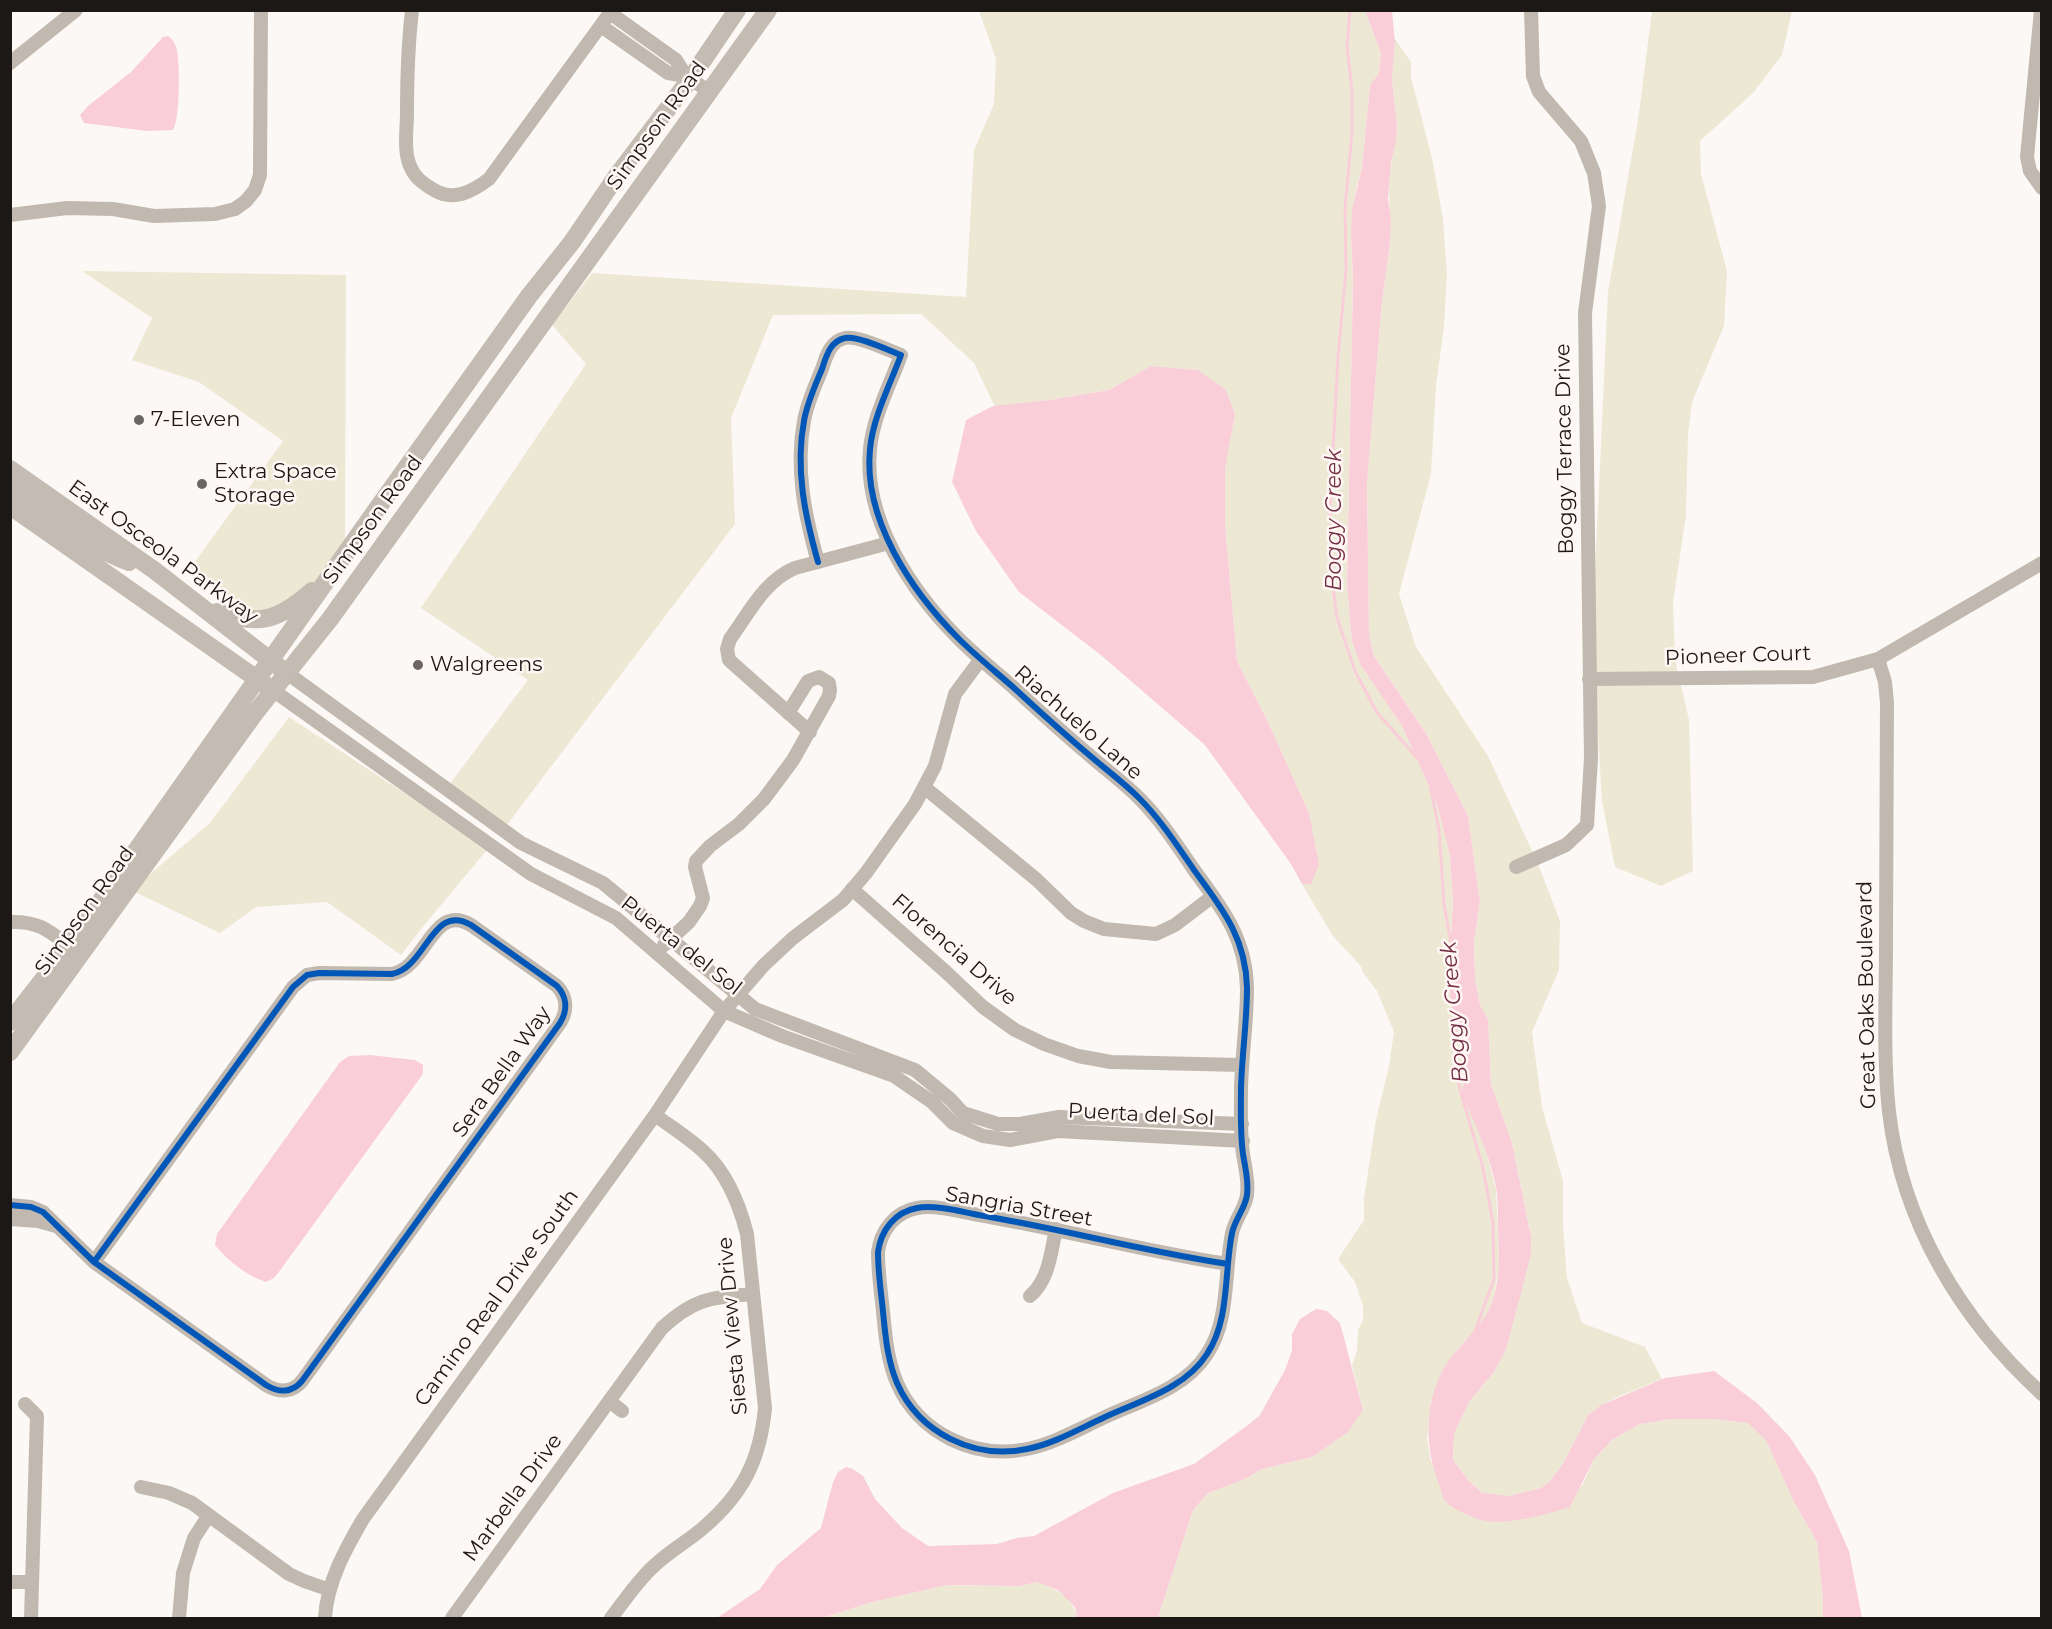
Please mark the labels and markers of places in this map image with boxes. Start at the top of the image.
place label: 7-Eleven [151,407,240,433]
marker: 7-Eleven [132,413,146,427]
place label: Extra Space Storage [214,459,337,509]
marker: Extra Space Storage [195,477,209,491]
place label: Walgreens [430,652,543,678]
marker: Walgreens [411,658,425,672]

